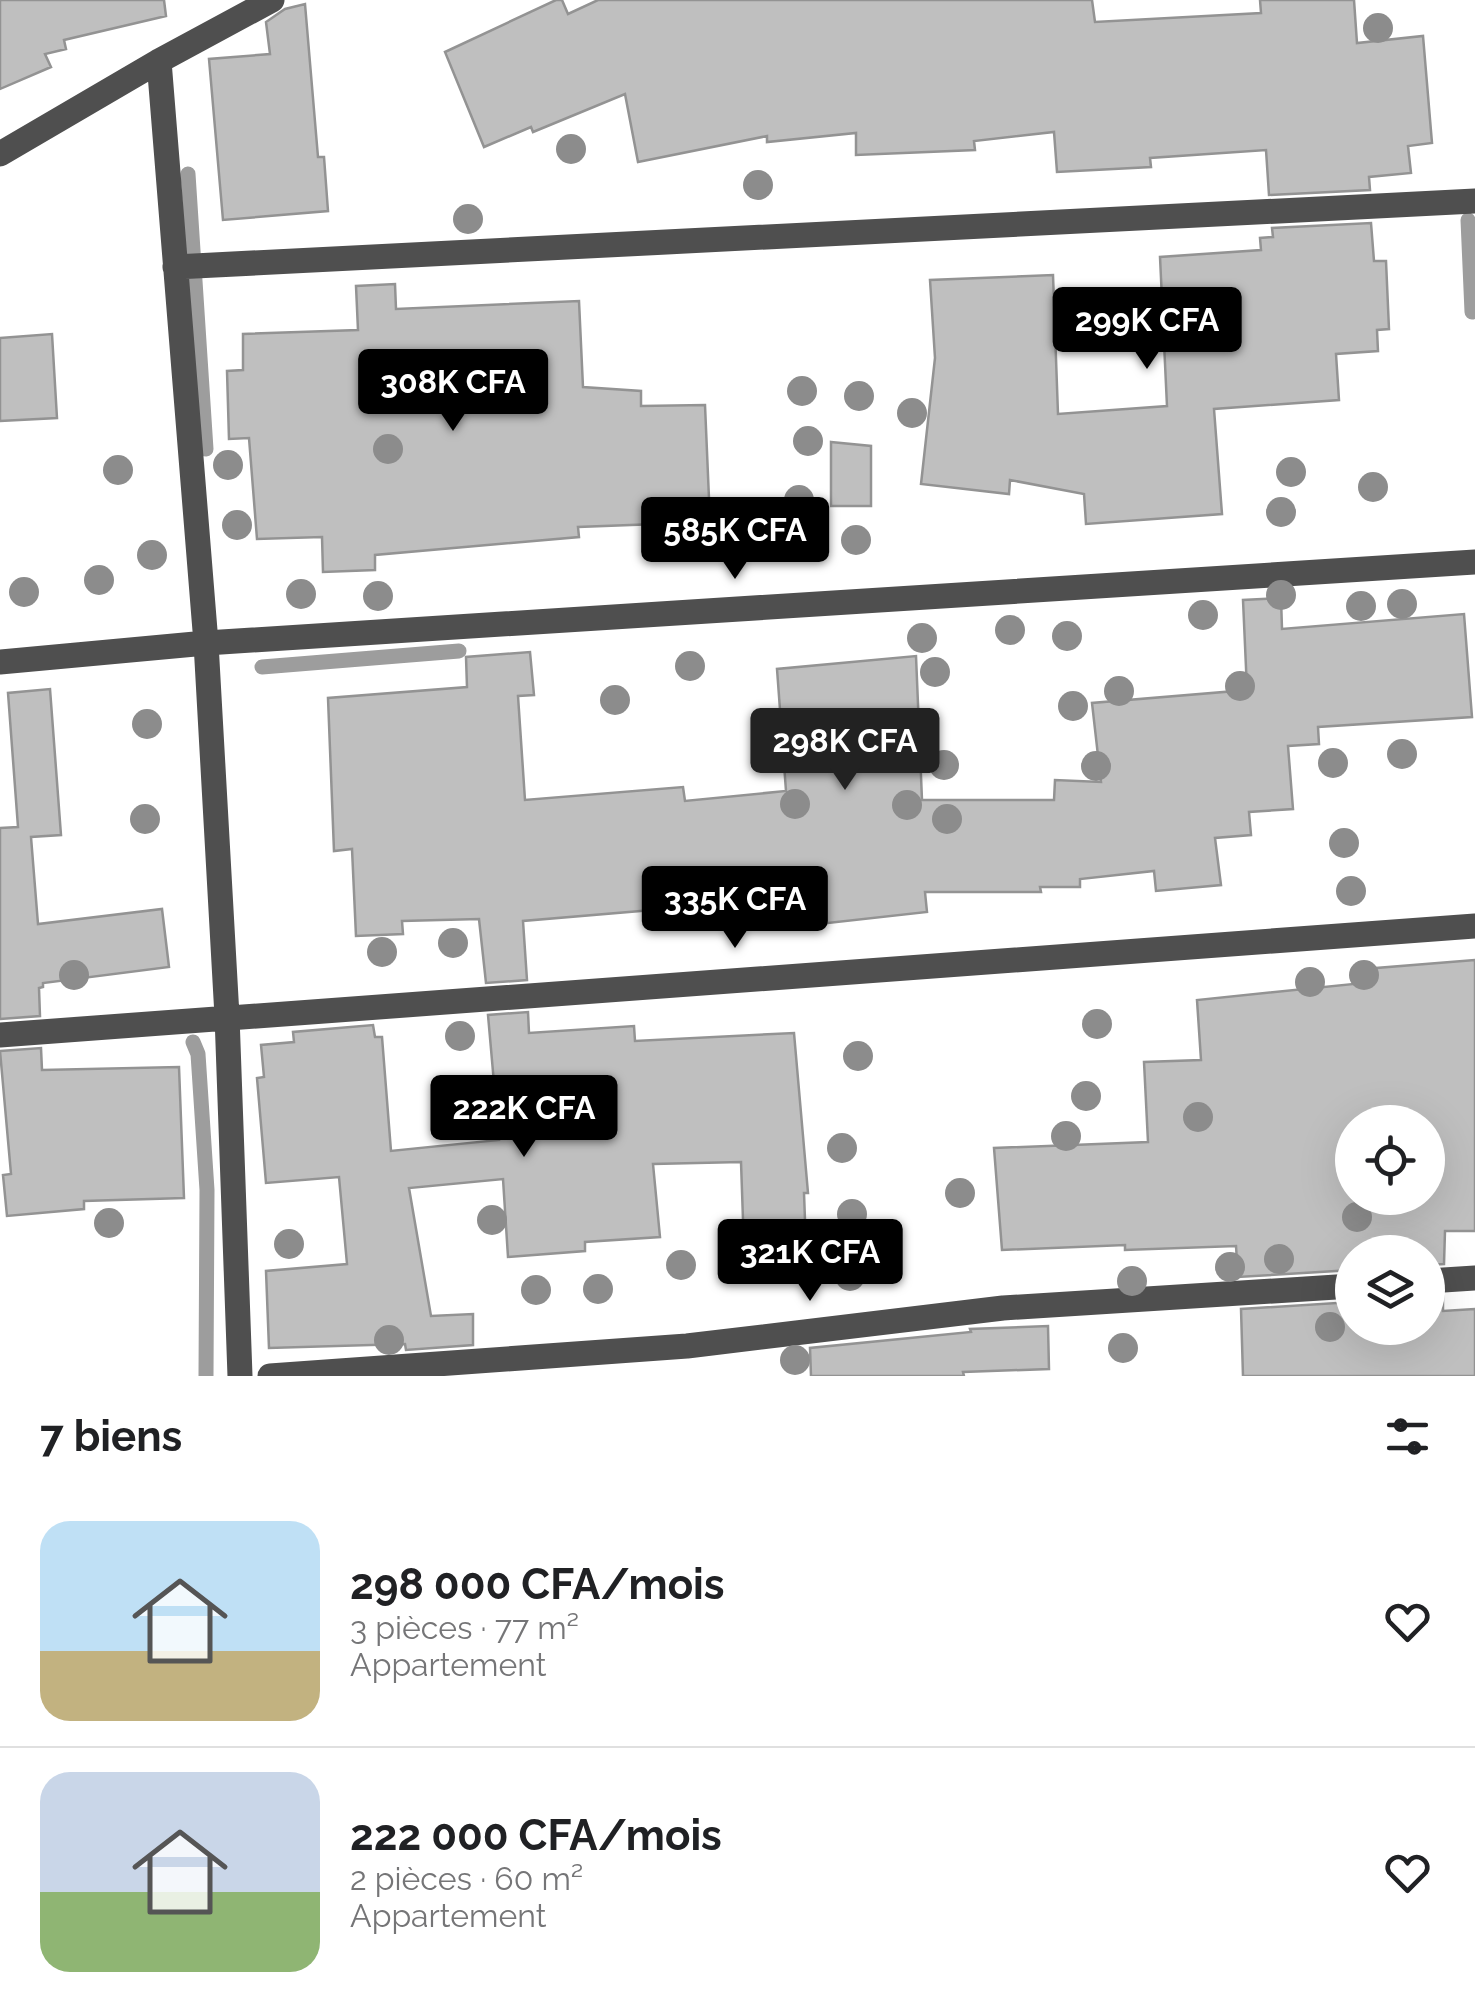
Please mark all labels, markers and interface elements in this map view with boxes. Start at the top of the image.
pin: 299K CFA [1044,287,1250,372]
text: 299K CFA [1075,301,1219,338]
pin: 308K CFA [350,349,556,434]
text: 308K CFA [380,363,526,400]
pin: 585K CFA [632,497,838,582]
text: 585K CFA [663,511,807,548]
pin: 298K CFA [742,708,948,793]
text: 298K CFA [772,722,918,759]
pin: 335K CFA [632,866,838,951]
text: 335K CFA [664,880,806,917]
pin: 222K CFA [421,1075,627,1160]
text: 222K CFA [452,1089,596,1126]
map controls [1335,1105,1445,1345]
button: locate [1335,1105,1445,1215]
pin: 321K CFA [707,1219,913,1304]
text: 321K CFA [740,1233,880,1270]
button: layers [1335,1235,1445,1345]
icon: filters [1380,1409,1435,1464]
text: 7 biens [40,1412,182,1461]
text: 298 000 CFA/mois [350,1560,725,1609]
icon: home [120,1561,240,1681]
icon: heart [1380,1594,1435,1649]
text: 3 pièces · 77 m² [350,1609,579,1646]
text: Appartement [350,1646,546,1683]
text: 222 000 CFA/mois [350,1811,722,1860]
icon: home [120,1812,240,1932]
icon: heart [1380,1845,1435,1900]
text: 2 pièces · 60 m² [350,1860,583,1897]
text: Appartement [350,1897,546,1934]

